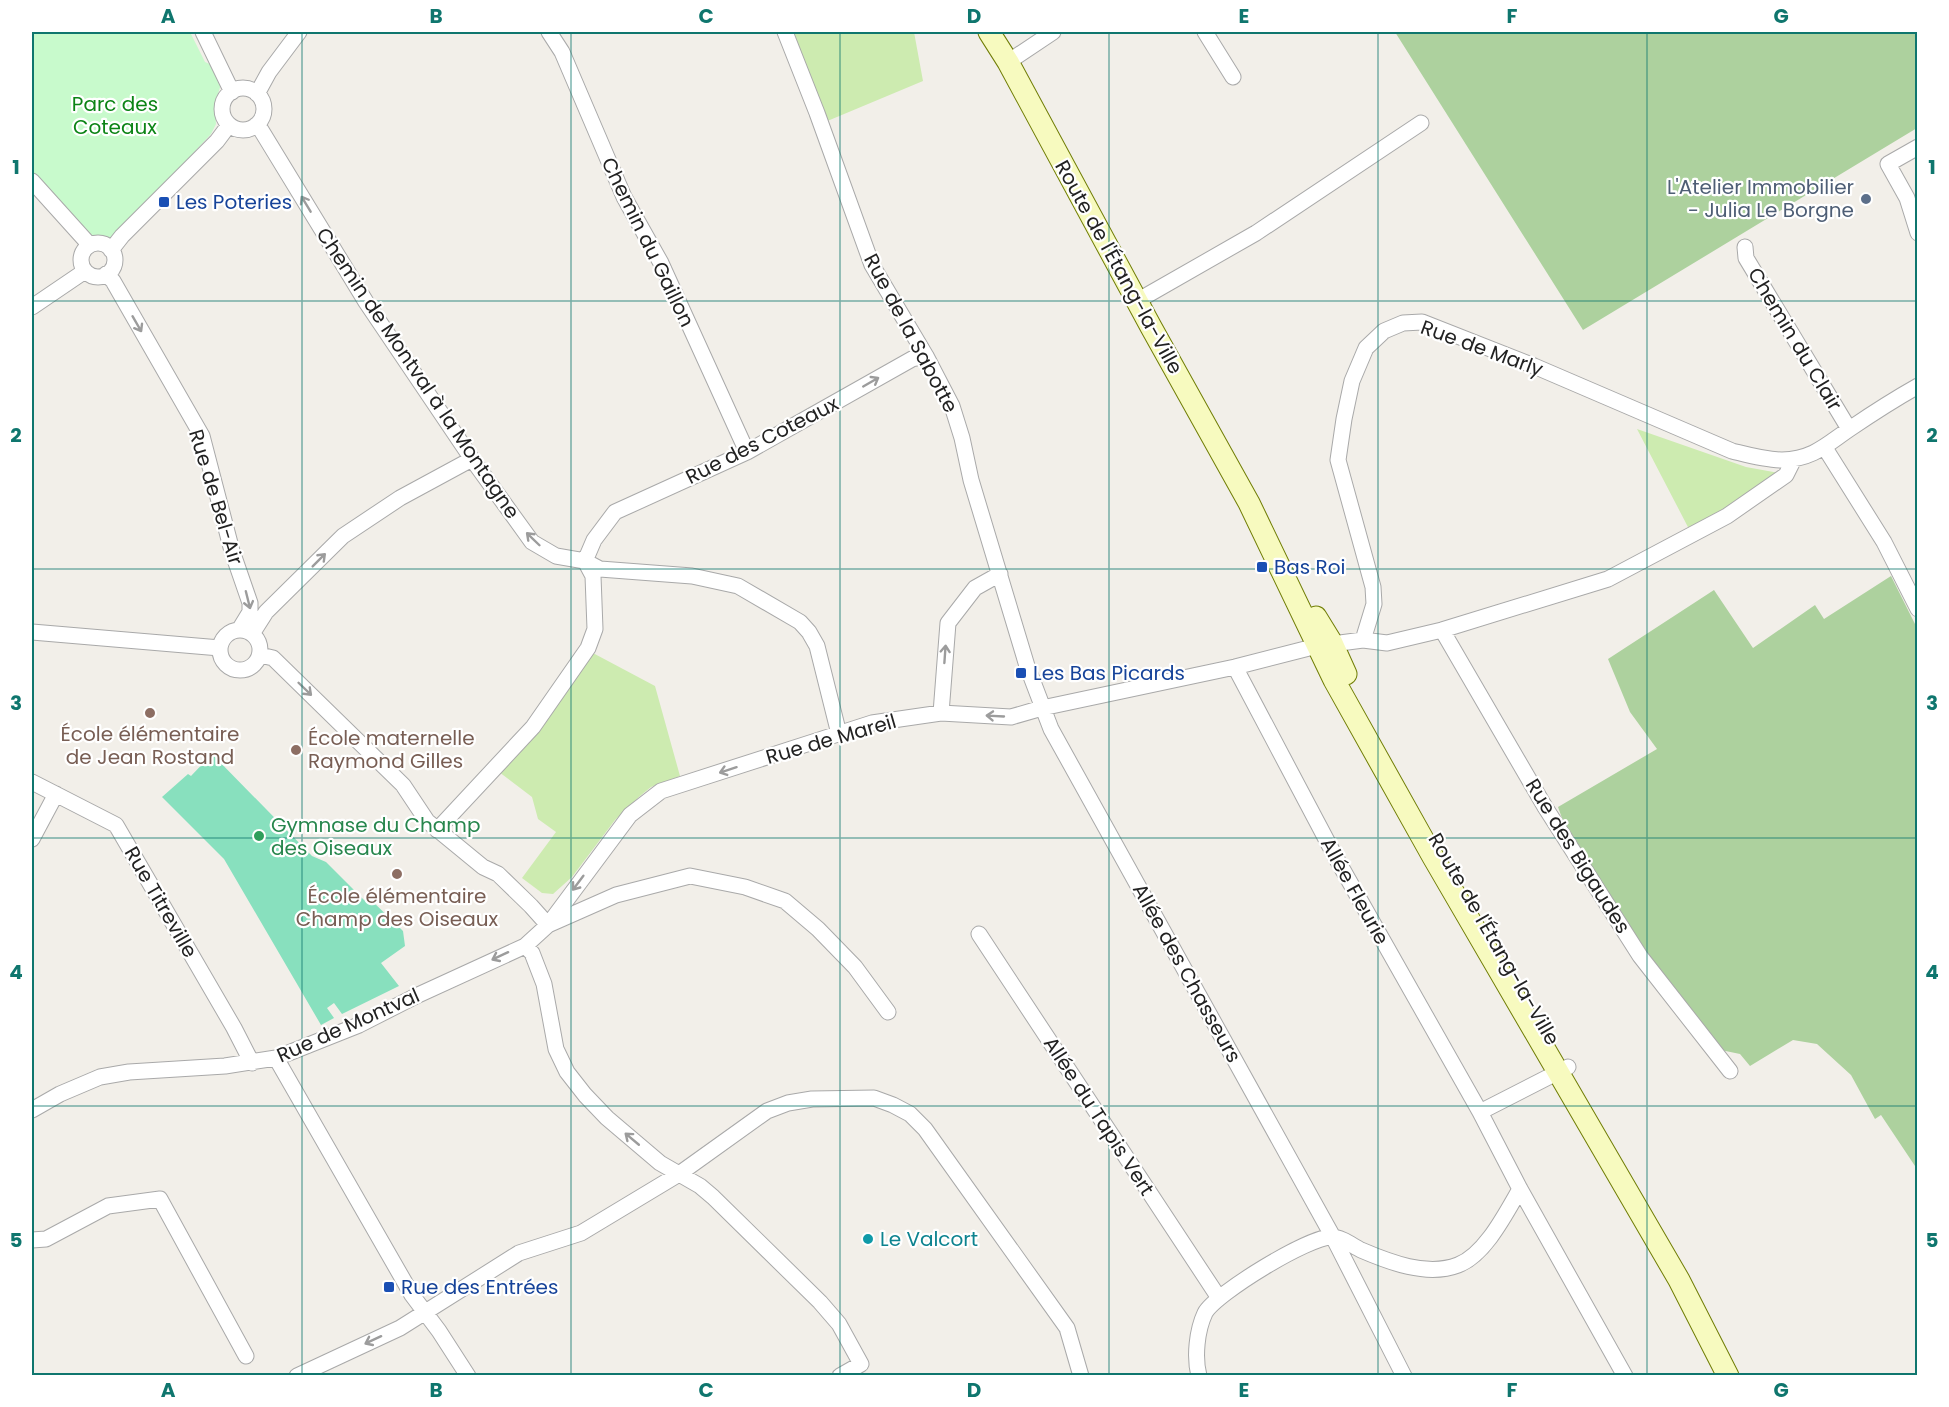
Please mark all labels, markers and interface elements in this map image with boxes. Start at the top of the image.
text: A [161,2,176,30]
text: B [429,2,443,30]
text: C [698,2,714,30]
text: D [967,2,981,30]
text: E [1239,2,1249,30]
text: F [1507,2,1518,30]
text: G [1773,2,1789,30]
park label: Parc des Coteaux [72,90,158,141]
text: 1 [12,153,20,181]
street label: Chemin du Gaillon [595,153,701,331]
text: 1 [1928,153,1936,181]
street label: Route de l'Étang-la-Ville [1048,155,1190,379]
place label: L'Atelier Immobilier - Julia Le Borgne [1667,173,1854,224]
place label: Les Poteries [176,188,292,216]
marker: L'Atelier Immobilier - Julia Le Borgne [1859,192,1873,206]
marker: Les Poteries [157,195,171,209]
one-way arrow [299,196,311,213]
street label: Chemin de Montval à la Montagne [310,222,526,524]
street label: Rue de la Sabotte [857,249,965,417]
street label: Chemin du Clair [1741,262,1849,416]
street label: Rue de Marly [1417,313,1547,383]
one-way arrow [131,315,143,332]
one-way arrow [862,376,879,388]
street label: Rue des Coteaux [681,389,844,491]
text: 2 [10,421,22,449]
text: 2 [1926,421,1938,449]
street label: Rue de Bel-Air [182,426,250,568]
one-way arrow [525,532,540,546]
one-way arrow [311,552,326,567]
place label: Bas Roi [1274,553,1345,581]
marker: Bas Roi [1255,560,1269,574]
one-way arrow [242,590,254,609]
one-way arrow [940,645,951,665]
place label: Les Bas Picards [1033,659,1185,687]
marker: Les Bas Picards [1014,666,1028,680]
one-way arrow [297,682,312,696]
text: 3 [10,689,22,717]
text: 3 [1926,689,1938,717]
marker: École élémentaire de Jean Rostand [143,706,157,720]
street label: Rue de Mareil [763,707,899,771]
one-way arrow [985,711,1005,722]
place label: École élémentaire de Jean Rostand [61,720,239,771]
place label: École maternelle Raymond Gilles [308,724,475,775]
marker: École maternelle Raymond Gilles [289,743,303,757]
one-way arrow [719,765,738,776]
street label: Rue des Bigaudes [1519,773,1637,939]
place label: Gymnase du Champ des Oiseaux [271,811,480,862]
street label: Route de l'Étang-la-Ville [1422,828,1566,1050]
marker: Gymnase du Champ des Oiseaux [252,829,266,843]
street label: Allée Fleurie [1314,832,1396,950]
street label: Rue Titreville [118,841,204,963]
marker: École élémentaire Champ des Oiseaux [390,867,404,881]
one-way arrow [572,875,585,891]
street label: Allée des Chasseurs [1126,878,1248,1068]
place label: École élémentaire Champ des Oiseaux [296,882,499,933]
one-way arrow [491,951,509,963]
text: 4 [9,958,23,986]
text: 4 [1925,958,1939,986]
street label: Rue de Montval [272,981,424,1069]
street label: Allée du Tapis Vert [1037,1031,1161,1201]
one-way arrow [624,1133,640,1146]
place label: Le Valcort [880,1225,978,1253]
text: 5 [10,1226,23,1254]
text: 5 [1926,1226,1939,1254]
marker: Le Valcort [861,1232,875,1246]
place label: Rue des Entrées [401,1273,558,1301]
marker: Rue des Entrées [382,1280,396,1294]
one-way arrow [364,1335,382,1347]
text: A [161,1376,176,1404]
text: B [429,1376,443,1404]
text: C [698,1376,714,1404]
text: D [967,1376,981,1404]
text: E [1239,1376,1249,1404]
text: F [1507,1376,1518,1404]
text: G [1773,1376,1789,1404]

